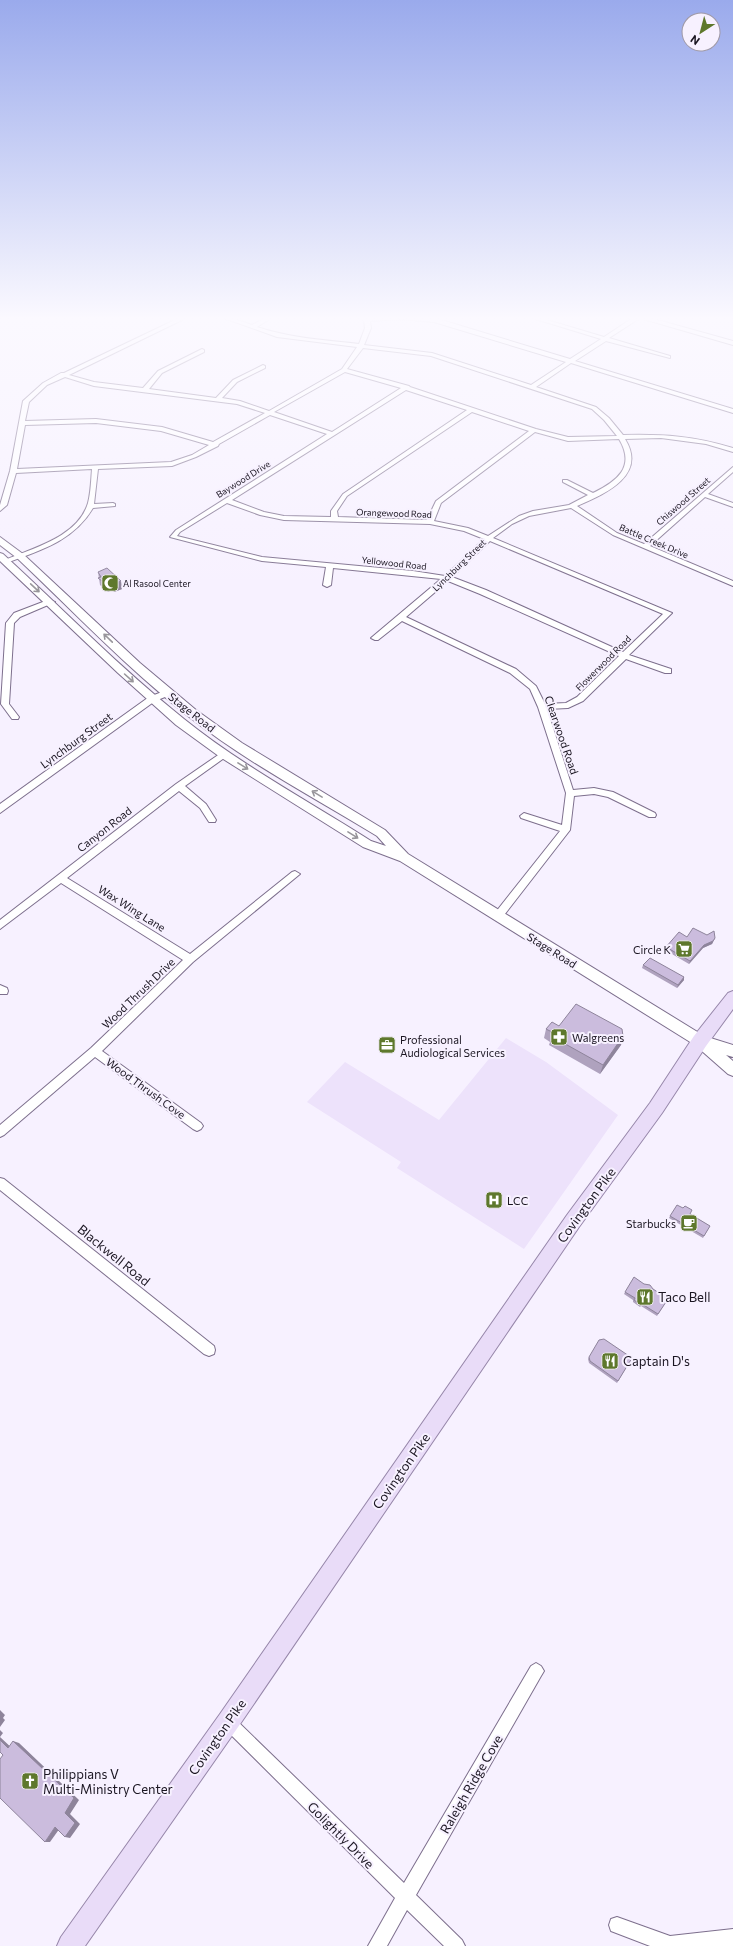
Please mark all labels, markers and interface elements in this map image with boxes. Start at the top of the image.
north arrow [681,12,721,52]
text: N [688,33,702,48]
street label: Baywood Drive [214,458,272,500]
street label: Chiswood Street [654,474,712,527]
street label: Orangewood Road [356,506,432,520]
street label: Battle Creek Drive [618,521,690,561]
street label: Lynchburg Street [430,536,488,593]
street label: Yellowood Road [361,554,427,572]
mosque icon: Al Rasool Center [100,573,120,593]
place label: Al Rasool Center [123,578,191,589]
one-way arrow [30,583,40,593]
one-way arrow [103,633,113,643]
street label: Flowerwood Road [573,633,633,693]
one-way arrow [124,673,134,683]
street label: Stage Road [166,690,218,734]
street label: Clearwood Road [542,694,582,776]
street label: Lynchburg Street [37,709,115,771]
one-way arrow [237,762,248,770]
one-way arrow [311,790,323,798]
street label: Canyon Road [74,804,134,854]
one-way arrow [347,831,358,839]
street label: Wax Wing Lane [96,882,168,934]
street label: Stage Road [525,930,579,970]
supermarket icon: Circle K [674,939,694,959]
place label: Circle K [633,943,672,956]
street label: Wood Thrush Drive [99,955,177,1031]
pharmacy icon: Walgreens [549,1027,569,1047]
place label: Walgreens [572,1031,624,1044]
place label: Professional Audiological Services [400,1033,505,1059]
office icon: Professional Audiological Services [377,1035,397,1055]
street label: Wood Thrush Cove [104,1055,188,1121]
street label: Covington Pike [553,1164,619,1246]
hospital icon: LCC [484,1190,504,1210]
place label: LCC [507,1194,528,1207]
cafe icon: Starbucks [679,1213,699,1233]
place label: Starbucks [626,1217,676,1230]
street label: Blackwell Road [75,1221,153,1289]
restaurant icon: Taco Bell [635,1287,655,1307]
place label: Taco Bell [658,1289,711,1305]
restaurant icon: Captain D's [600,1351,620,1371]
place label: Captain D's [623,1353,690,1369]
street label: Covington Pike [369,1430,433,1512]
street label: Covington Pike [185,1696,249,1778]
street label: Raleigh Ridge Cove [436,1732,506,1836]
place label: Philippians V Multi-Ministry Center [43,1766,173,1797]
church icon: Philippians V Multi-Ministry Center [20,1771,40,1791]
street label: Golightly Drive [304,1798,378,1872]

